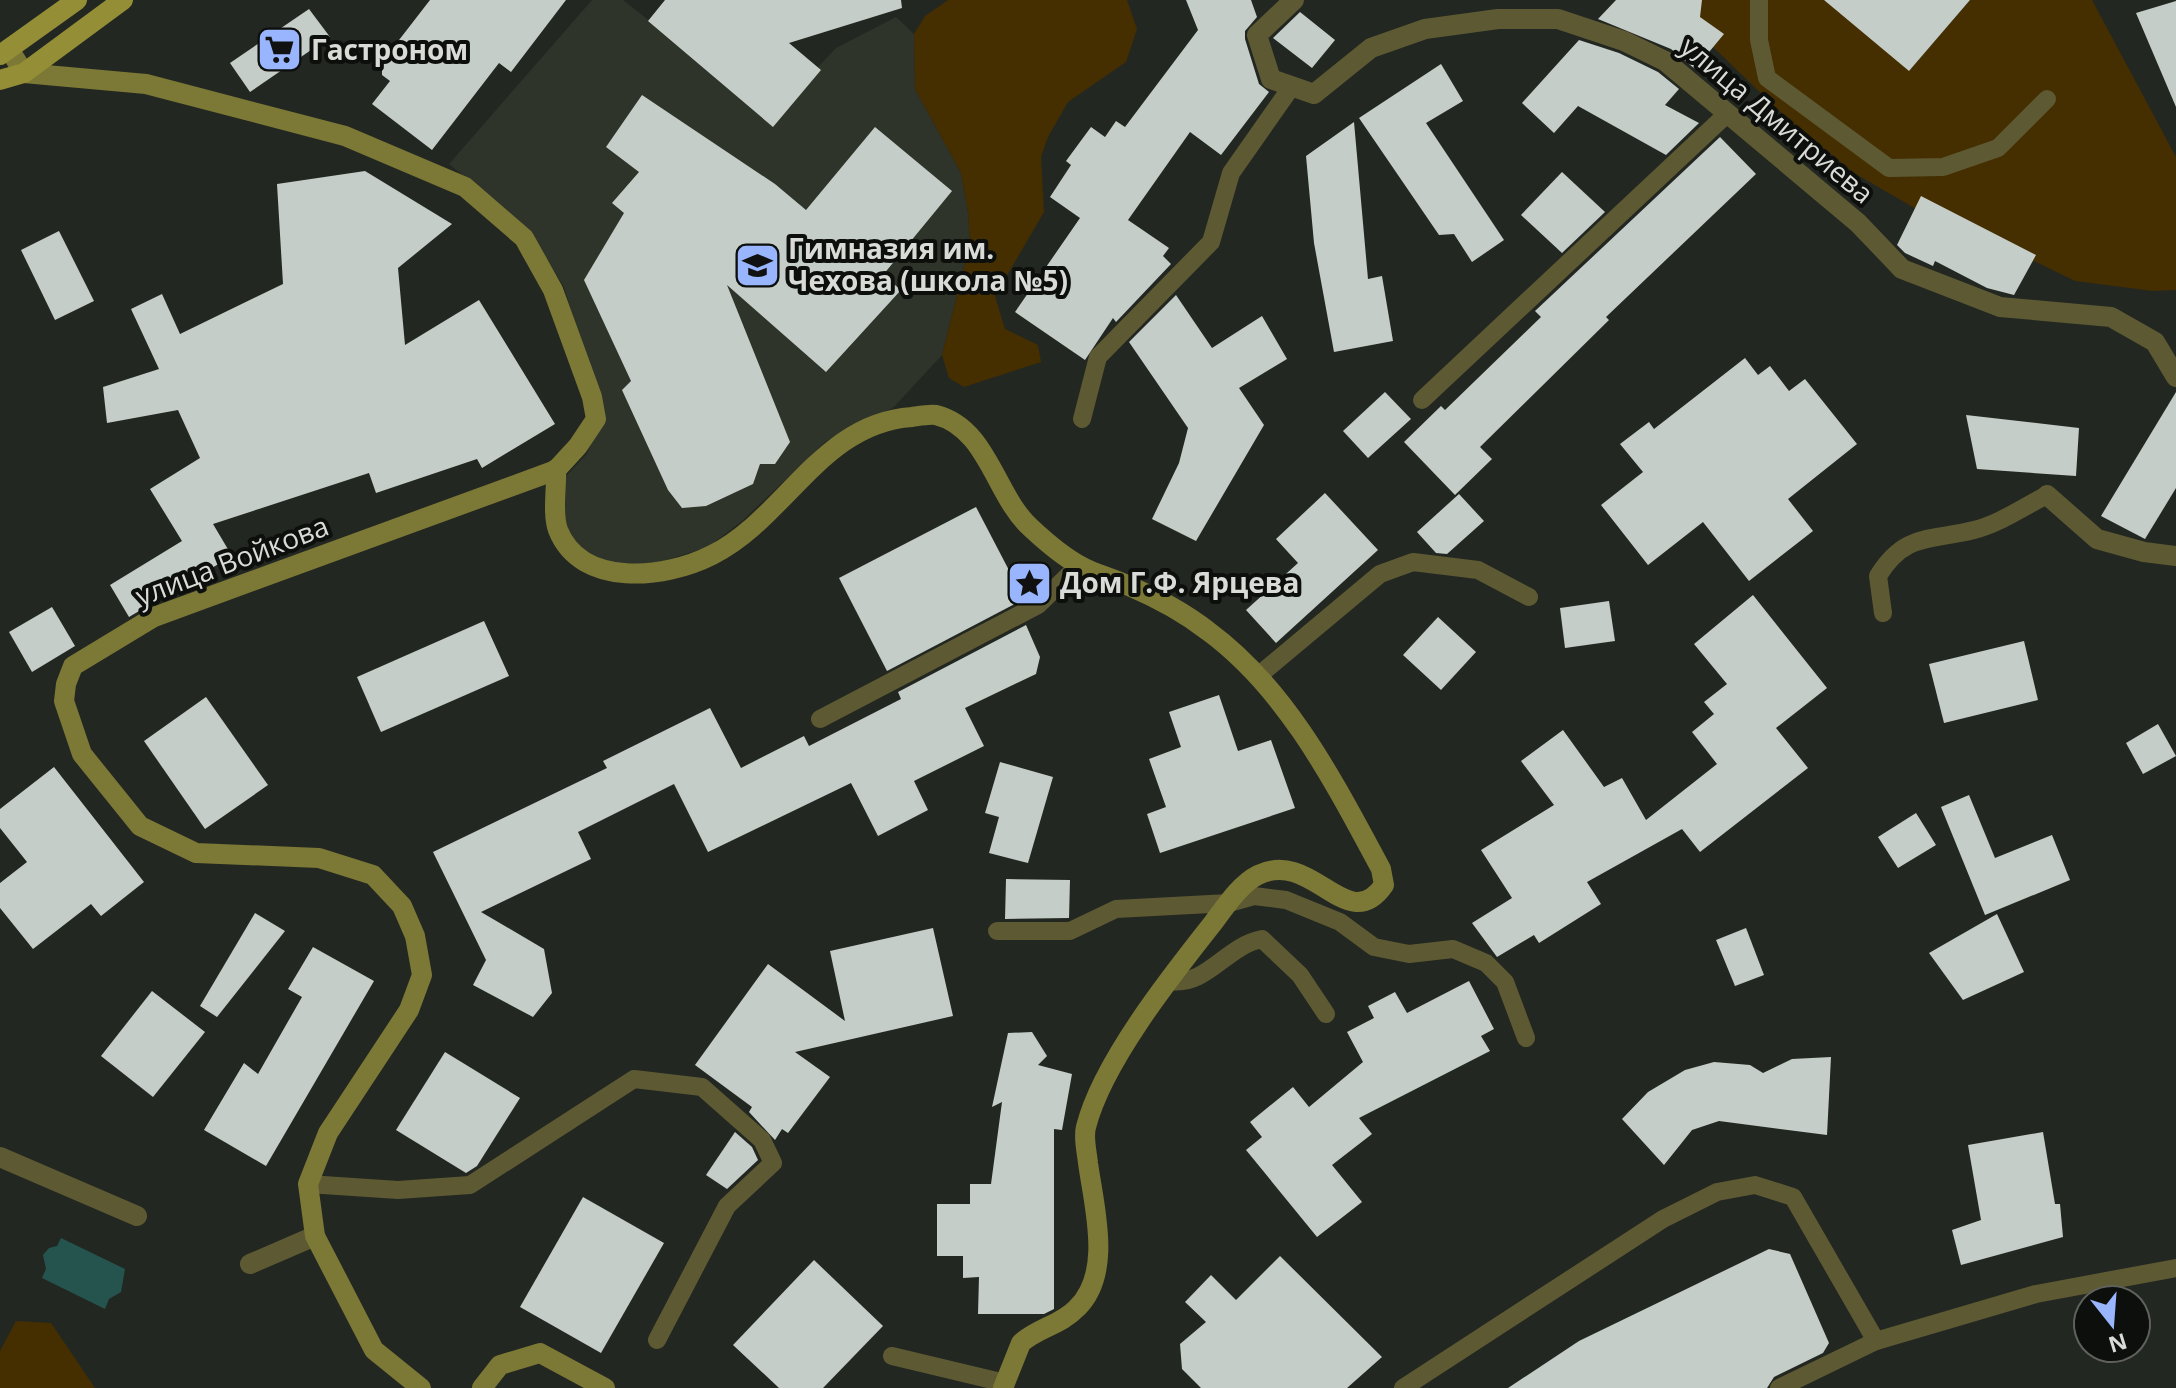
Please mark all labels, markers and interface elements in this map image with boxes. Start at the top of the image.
supermarket icon: Гастроном [256,26,304,74]
street label: улица Дмитриева [1673,27,1882,211]
place label: Гастроном [311,30,468,68]
place label: Гимназия им. Чехова (школа №5) [788,229,1068,299]
school or university icon: Гимназия им. Чехова (школа №5) [733,241,781,289]
street label: улица Войкова [130,506,334,614]
place icon: Дом Г.Ф. Ярцева [1005,559,1053,607]
place label: Дом Г.Ф. Ярцева [1060,563,1299,601]
north arrow [2072,1284,2152,1364]
text: N [2105,1327,2131,1361]

